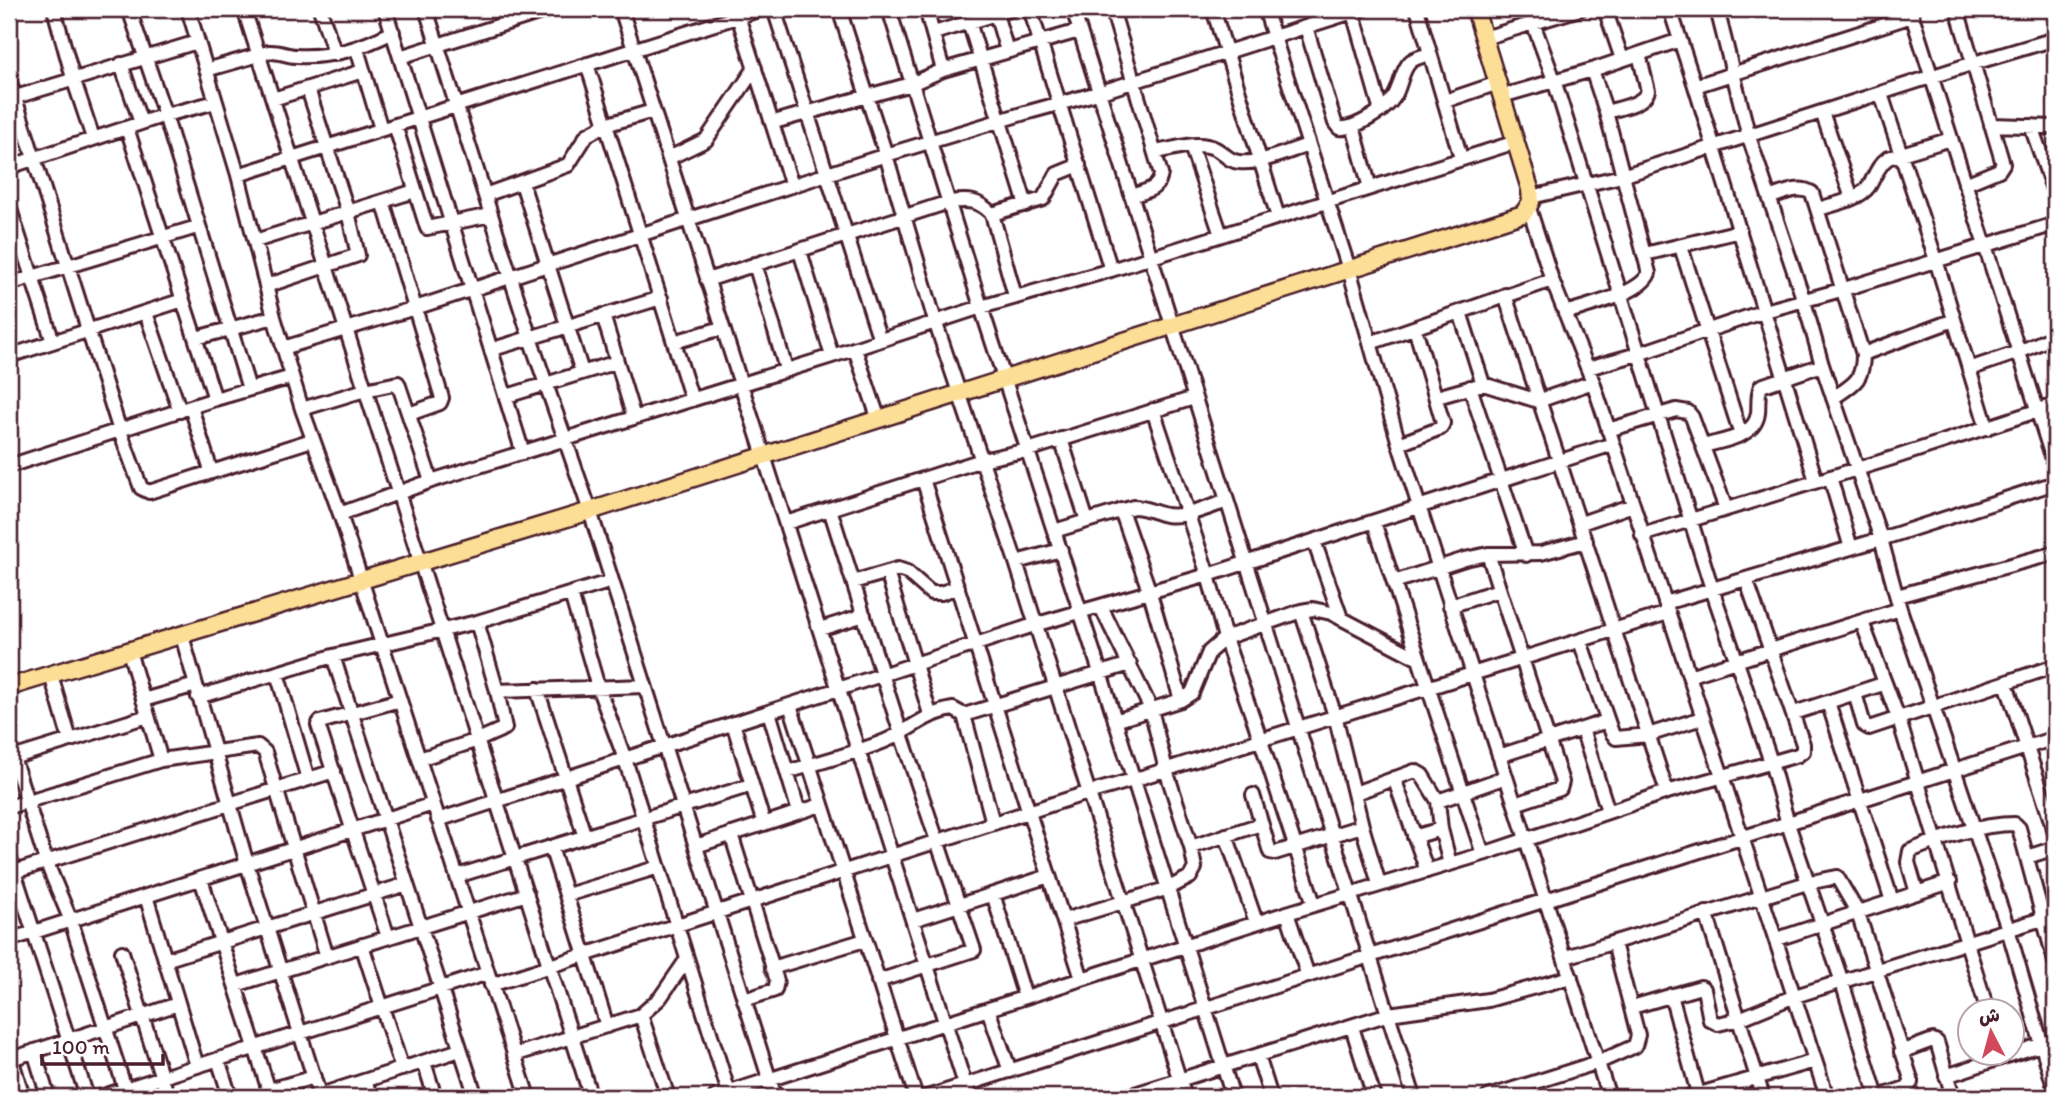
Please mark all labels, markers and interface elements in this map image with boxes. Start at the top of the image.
north arrow [1955,998,2025,1068]
text: ش [1978,1003,2001,1028]
scale bar [42,1022,163,1066]
text: 100 m [52,1034,110,1059]

